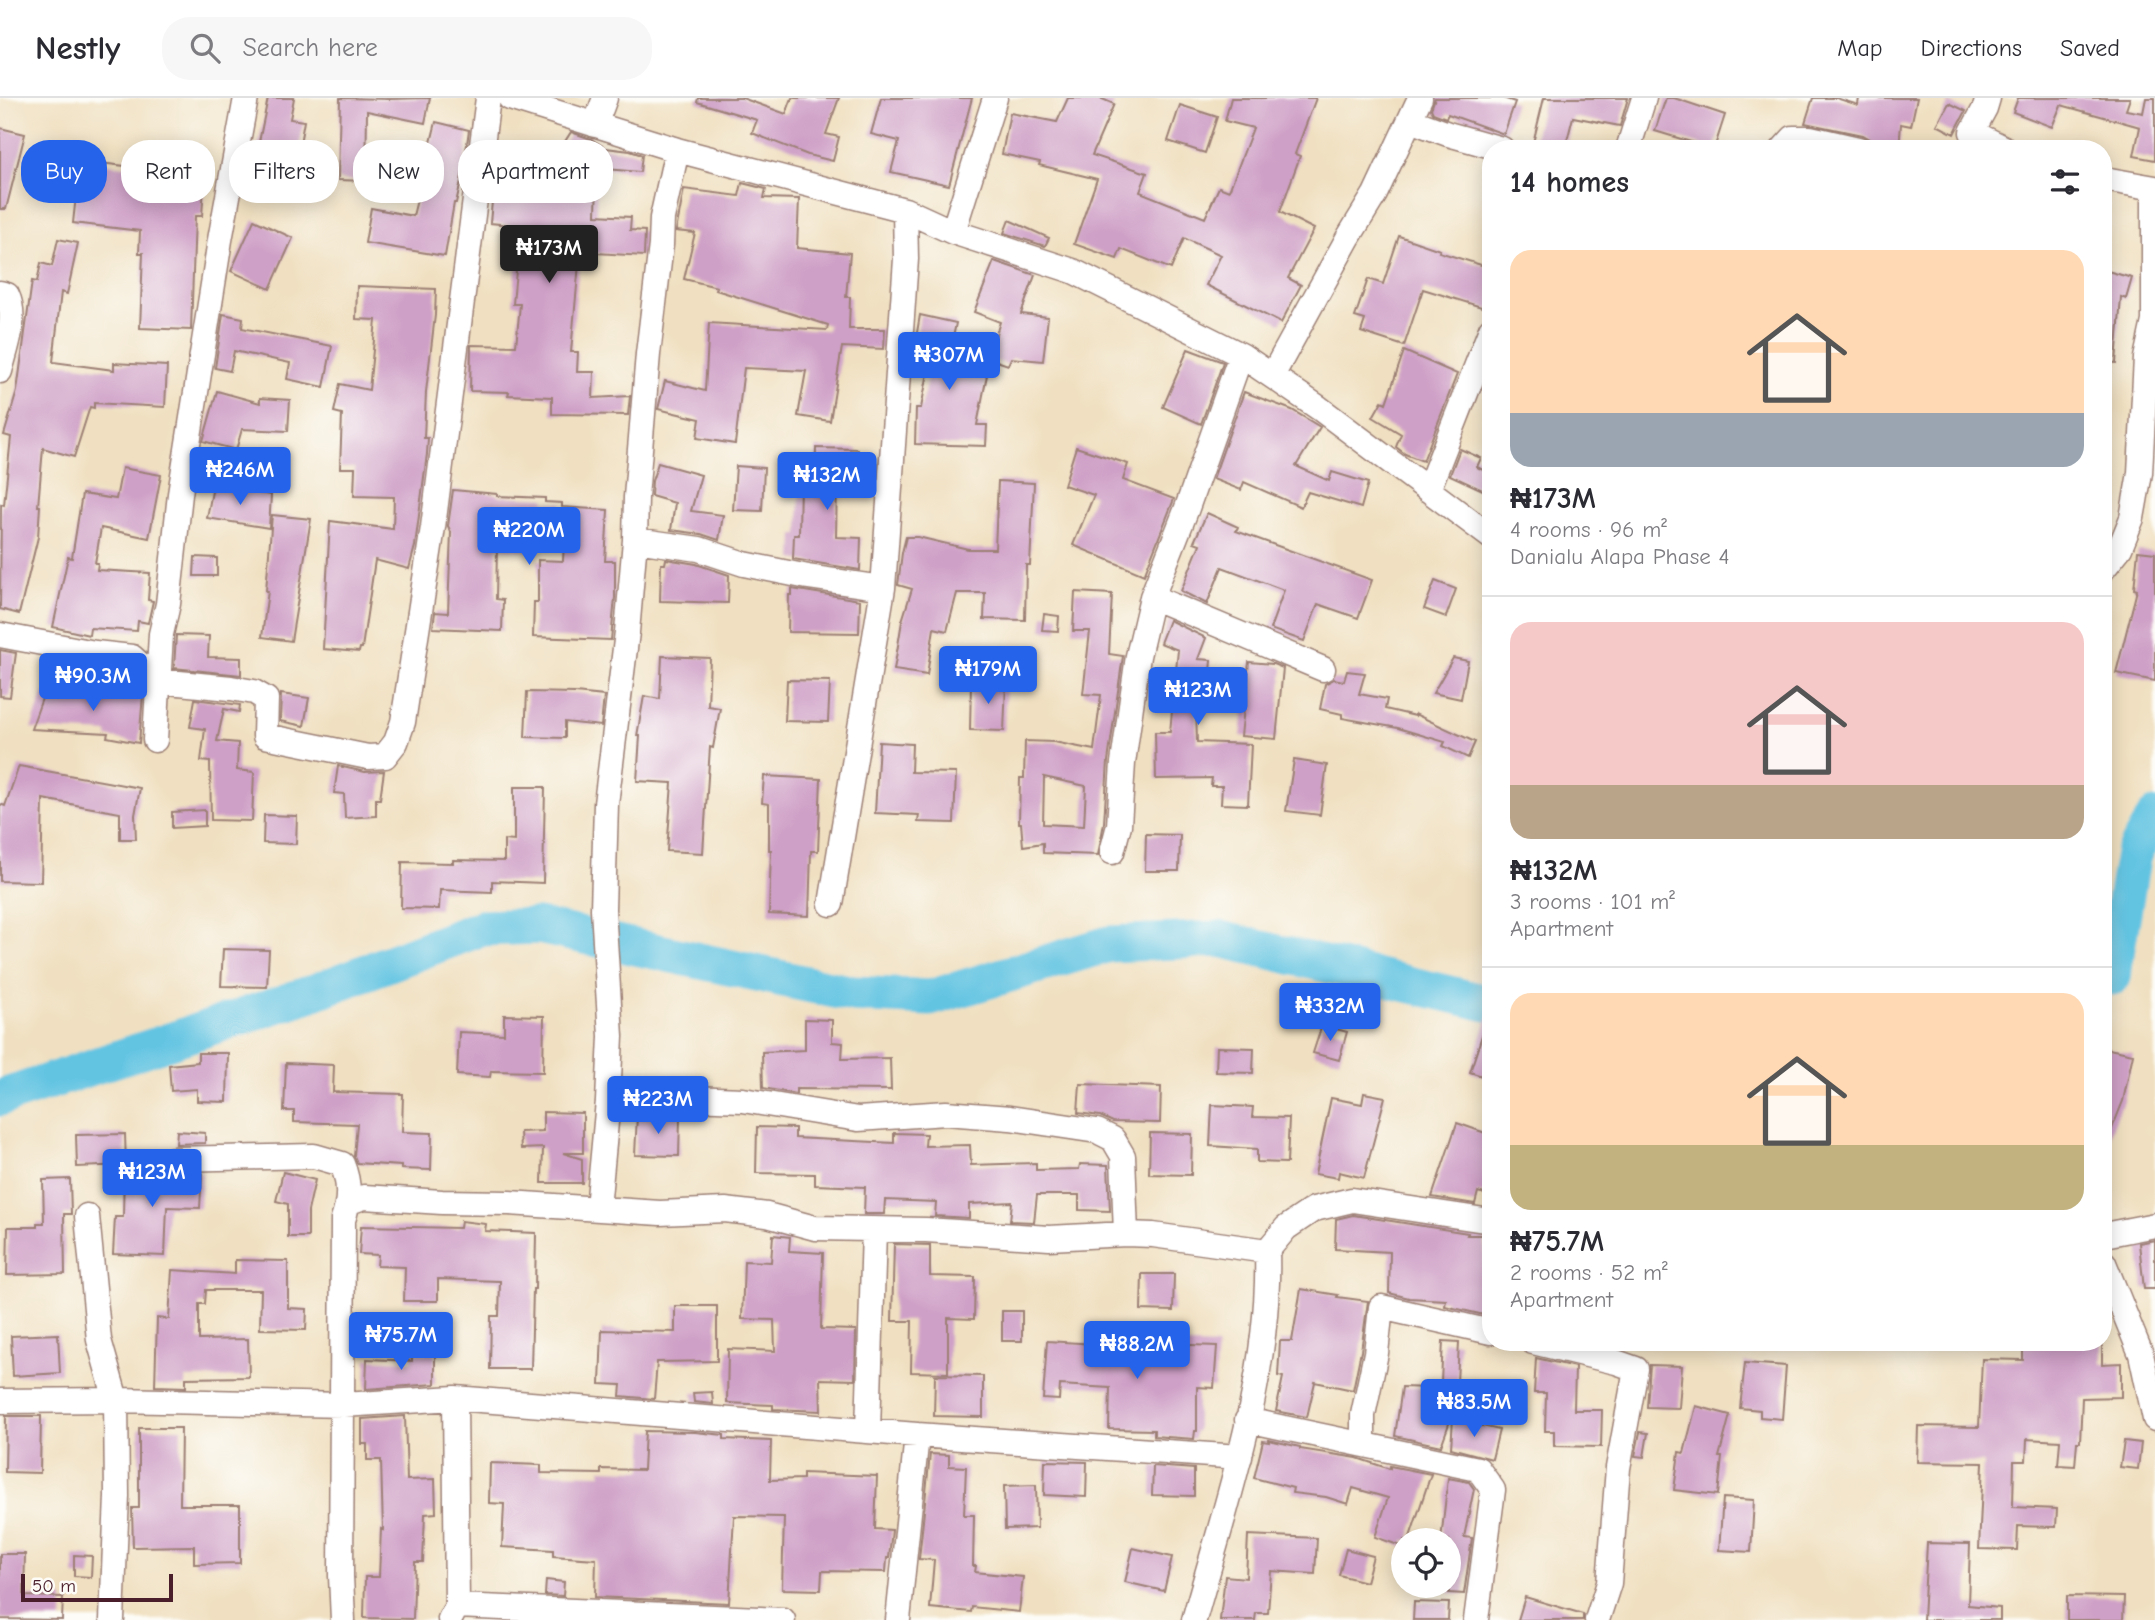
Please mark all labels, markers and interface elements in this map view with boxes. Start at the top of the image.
search box [162,17,652,80]
text: Nestly [35,29,120,67]
icon: search [186,29,224,67]
text: Search here [242,33,378,63]
text: Map [1837,34,1883,62]
text: Directions [1921,34,2022,62]
text: Saved [2060,34,2120,62]
chip: Buy [21,140,107,203]
chip: Rent [121,140,215,203]
chip: Filters [229,140,339,203]
chip: New [353,140,444,203]
chip: Apartment [458,140,613,203]
icon: filters [2046,163,2084,201]
text: 14 homes [1510,165,1629,200]
pin: ₦173M [500,226,598,285]
text: ₦173M [516,234,582,261]
icon: home [1734,295,1860,421]
pin: ₦307M [900,332,998,392]
text: ₦307M [914,341,984,368]
pin: ₦246M [191,448,289,507]
pin: ₦132M [778,452,876,512]
text: ₦246M [206,456,274,483]
text: ₦132M [794,461,860,488]
text: ₦173M [1510,481,1596,516]
pin: ₦220M [480,508,578,567]
text: ₦220M [493,516,565,543]
text: 4 rooms · 96 m² [1510,516,1667,543]
text: Danialu Alapa Phase 4 [1510,543,1730,570]
pin: ₦179M [939,646,1037,706]
pin: ₦90.3M [36,654,150,713]
text: ₦179M [955,655,1021,682]
text: ₦90.3M [55,662,131,689]
icon: home [1734,667,1860,793]
pin: ₦123M [1149,668,1247,727]
text: ₦123M [1165,676,1231,703]
text: ₦132M [1510,853,1597,888]
text: 3 rooms · 101 m² [1510,888,1675,915]
text: Apartment [1510,915,1613,942]
pin: ₦332M [1281,984,1379,1043]
text: ₦332M [1295,992,1365,1019]
icon: home [1734,1038,1860,1164]
pin: ₦223M [609,1076,707,1136]
text: ₦223M [623,1085,693,1112]
pin: ₦123M [103,1150,201,1209]
text: ₦123M [119,1158,185,1185]
text: ₦75.7M [1510,1224,1604,1259]
text: 2 rooms · 52 m² [1510,1259,1668,1286]
text: Apartment [1510,1286,1613,1313]
pin: ₦75.7M [344,1312,458,1372]
text: ₦75.7M [365,1321,437,1348]
pin: ₦88.2M [1080,1322,1194,1381]
text: ₦88.2M [1100,1330,1174,1357]
pin: ₦83.5M [1417,1380,1531,1439]
text: ₦83.5M [1437,1388,1511,1415]
map controls [1391,1528,1461,1598]
button: locate [1391,1528,1461,1598]
scale bar [21,1571,173,1603]
text: 50 m [32,1575,76,1597]

